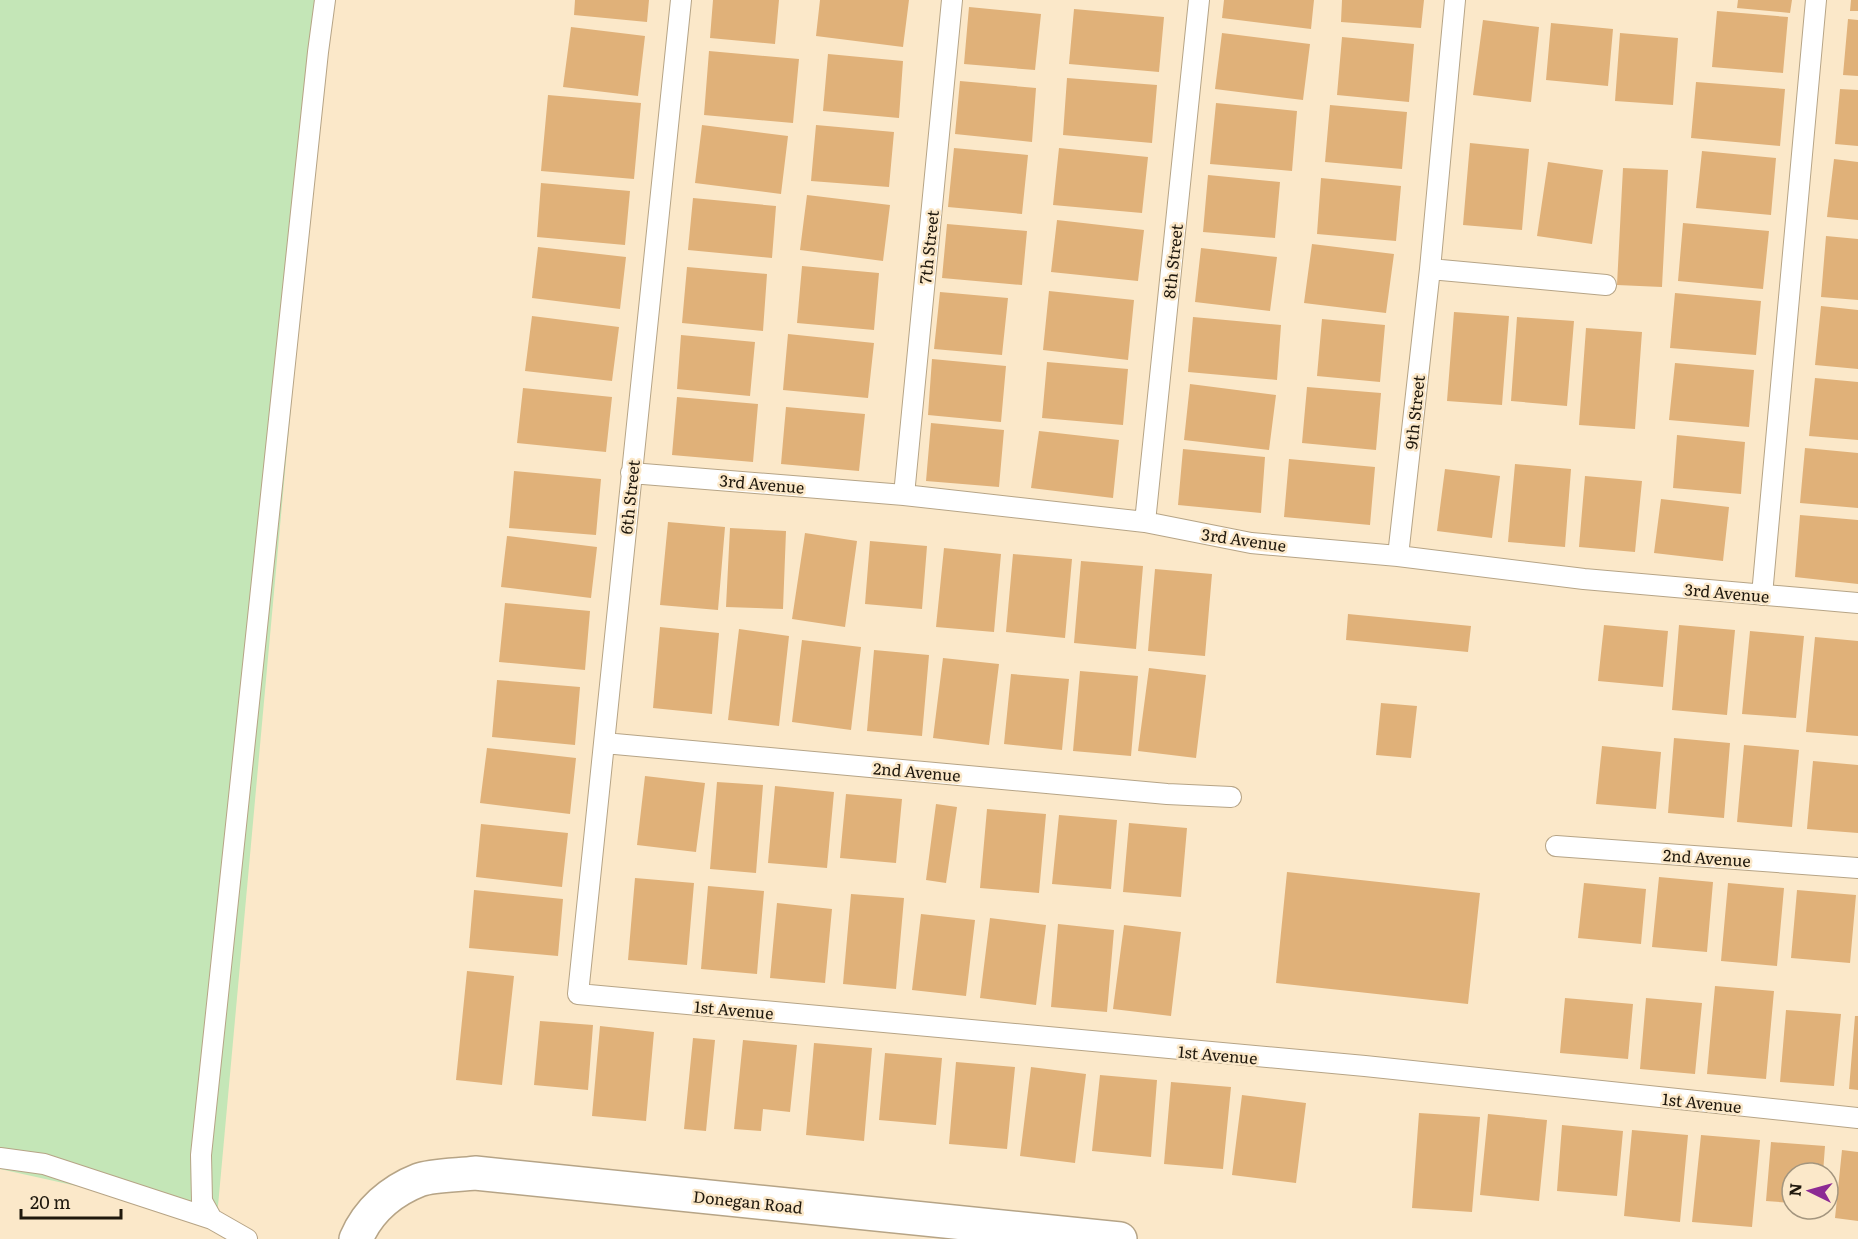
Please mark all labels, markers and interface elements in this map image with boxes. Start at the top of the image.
street label: 7th Street [912,208,944,285]
street label: 8th Street [1156,222,1188,299]
street label: 9th Street [1398,373,1430,450]
street label: 6th Street [613,458,645,535]
street label: 3rd Avenue [718,467,806,499]
street label: 3rd Avenue [1200,521,1288,557]
street label: 3rd Avenue [1683,576,1771,608]
street label: 2nd Avenue [872,755,962,787]
street label: 2nd Avenue [1662,842,1752,872]
street label: 1st Avenue [693,994,775,1024]
street label: 1st Avenue [1177,1039,1259,1069]
street label: 1st Avenue [1661,1086,1743,1118]
north arrow [1780,1161,1840,1221]
scale bar [21,1182,122,1220]
text: N [1782,1182,1807,1197]
street label: Donegan Road [692,1183,804,1219]
text: 20 m [30,1188,71,1215]

